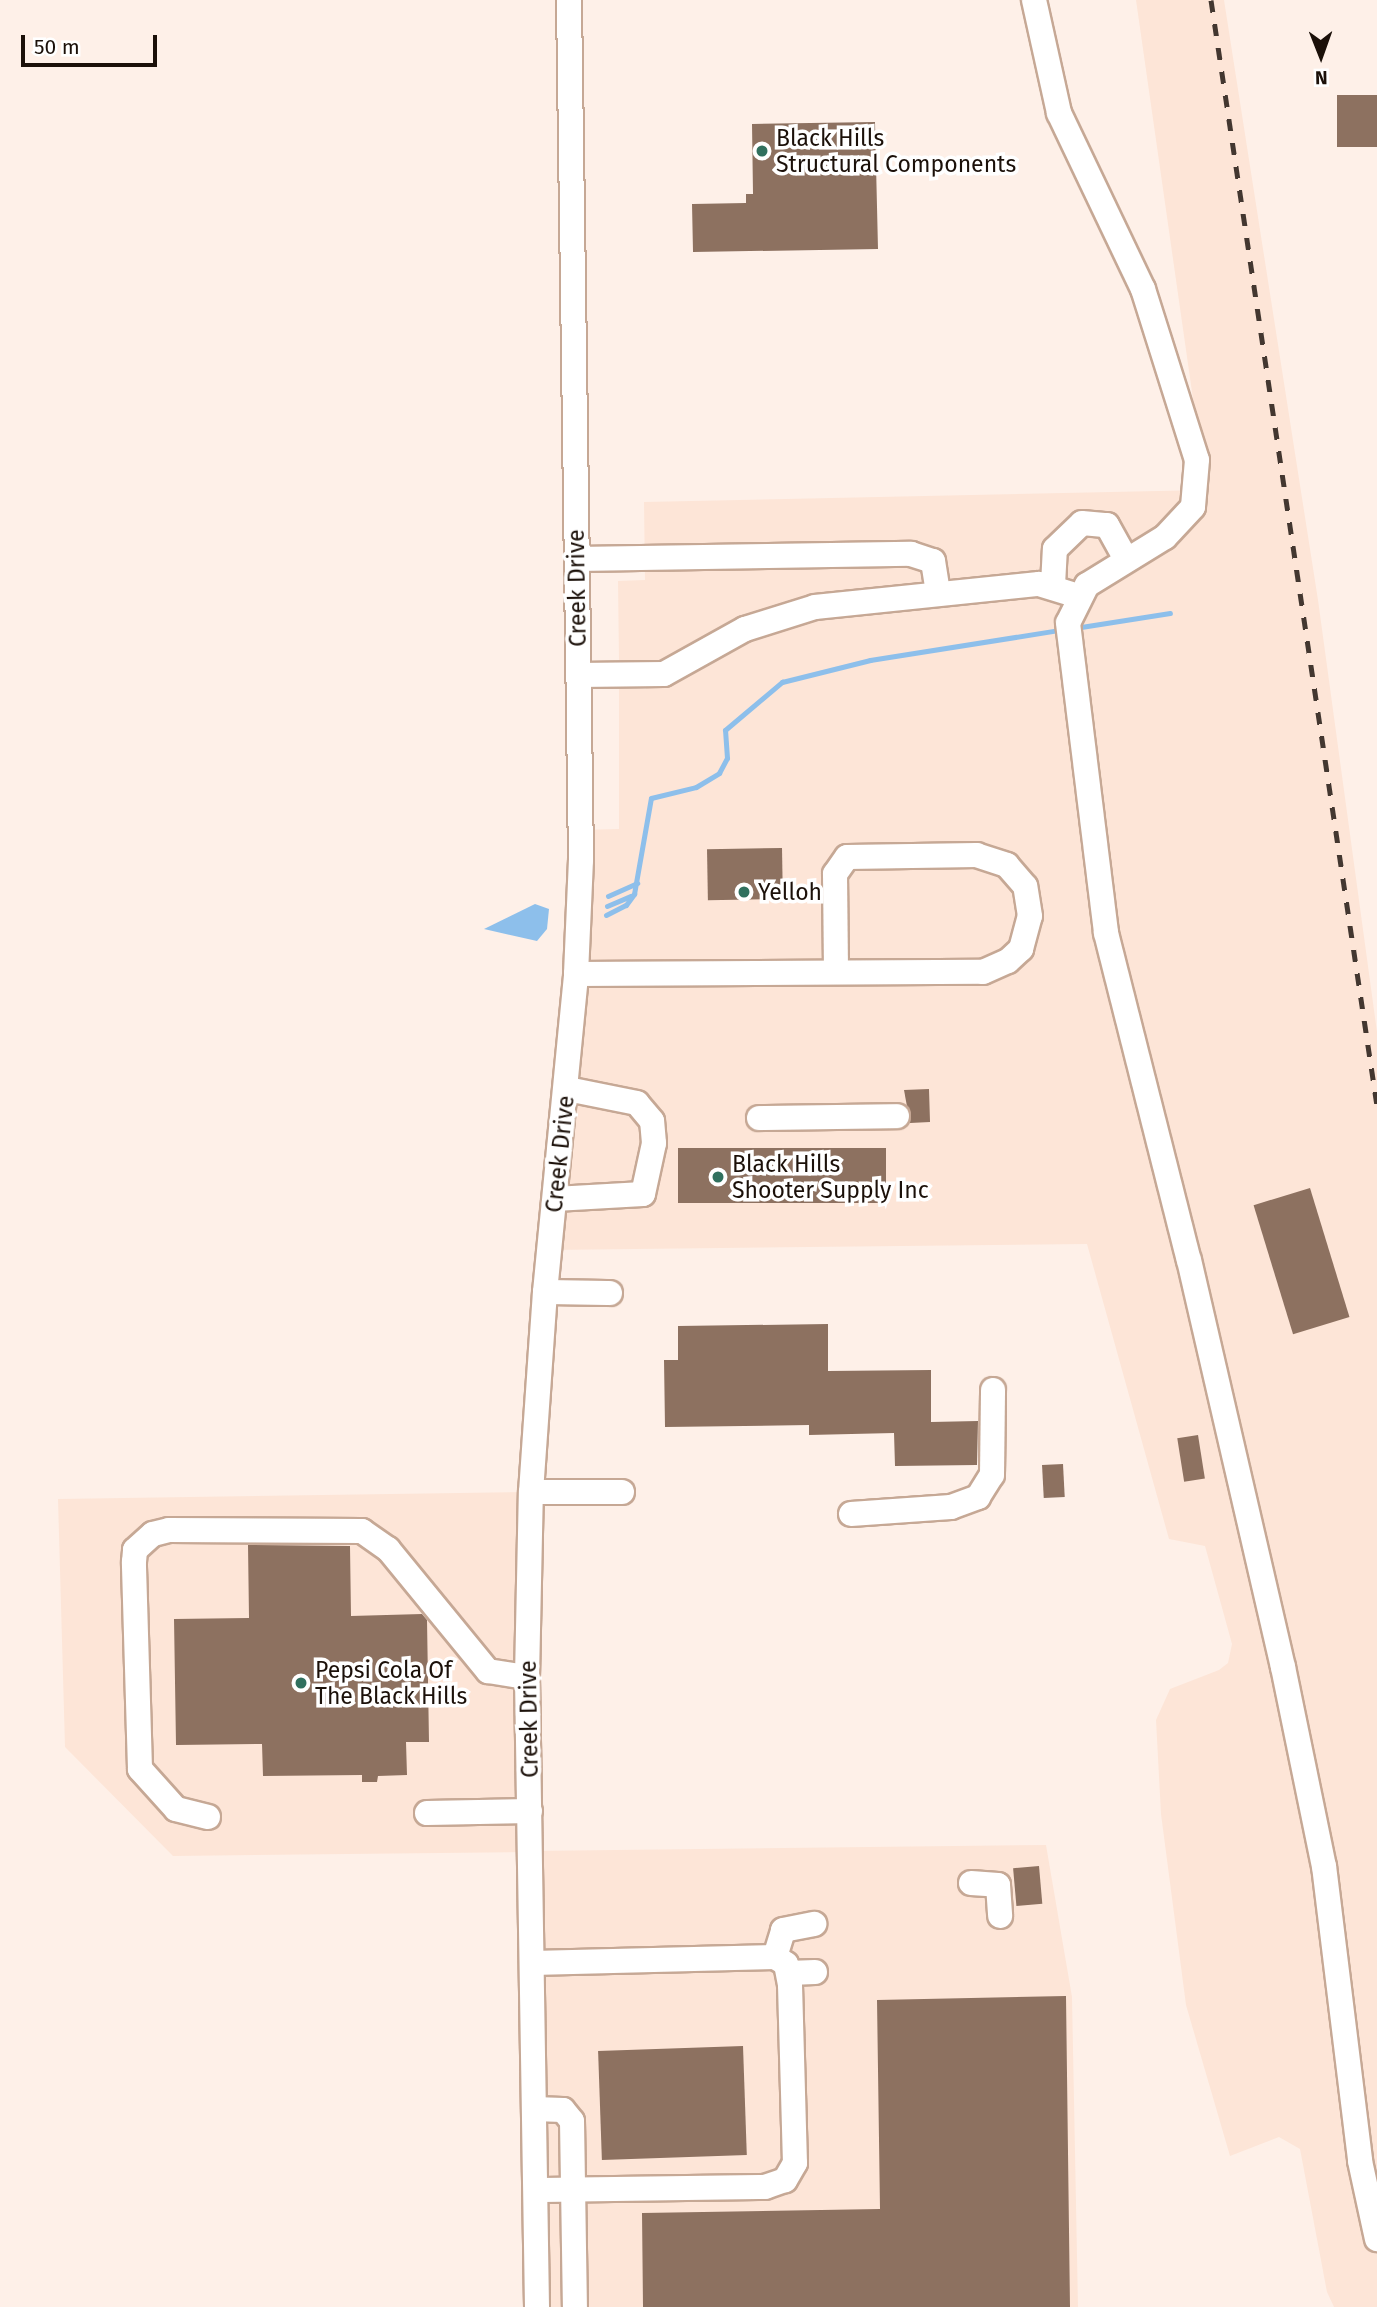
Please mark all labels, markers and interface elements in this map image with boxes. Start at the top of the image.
scale bar [24,21,161,65]
north arrow [1286,21,1356,91]
text: 50 m [34,34,80,60]
text: N [1315,66,1328,89]
place label: Black Hills Structural Components [776,124,1016,178]
marker: Black Hills Structural Components [754,143,770,159]
street label: Creek Drive [562,529,592,647]
place label: Yelloh [758,878,822,906]
marker: Yelloh [736,884,752,900]
street label: Creek Drive [540,1094,580,1214]
place label: Black Hills Shooter Supply Inc [732,1150,929,1204]
marker: Black Hills Shooter Supply Inc [710,1169,726,1185]
place label: Pepsi Cola Of The Black Hills [315,1656,467,1710]
street label: Creek Drive [514,1660,544,1778]
marker: Pepsi Cola Of The Black Hills [293,1675,309,1691]

